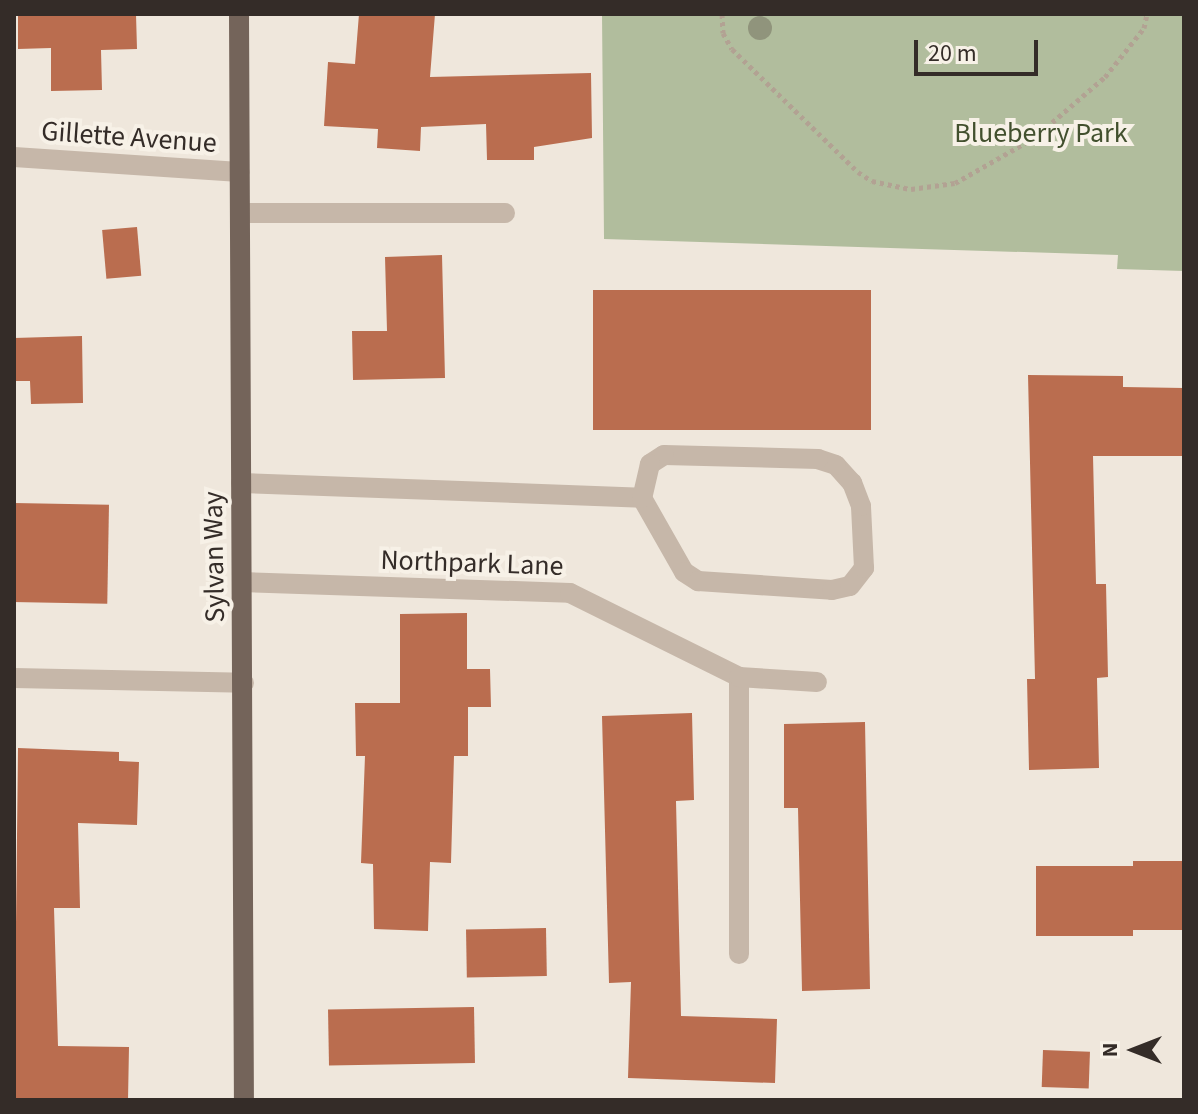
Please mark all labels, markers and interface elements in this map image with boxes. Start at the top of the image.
scale bar [918,24,1042,74]
text: 20 m [928,36,977,71]
street label: Gillette Avenue [40,114,218,160]
park label: Blueberry Park [954,116,1128,150]
street label: Sylvan Way [196,491,232,623]
street label: Northpark Lane [380,543,564,583]
north arrow [1094,1010,1174,1090]
text: N [1094,1043,1126,1057]

